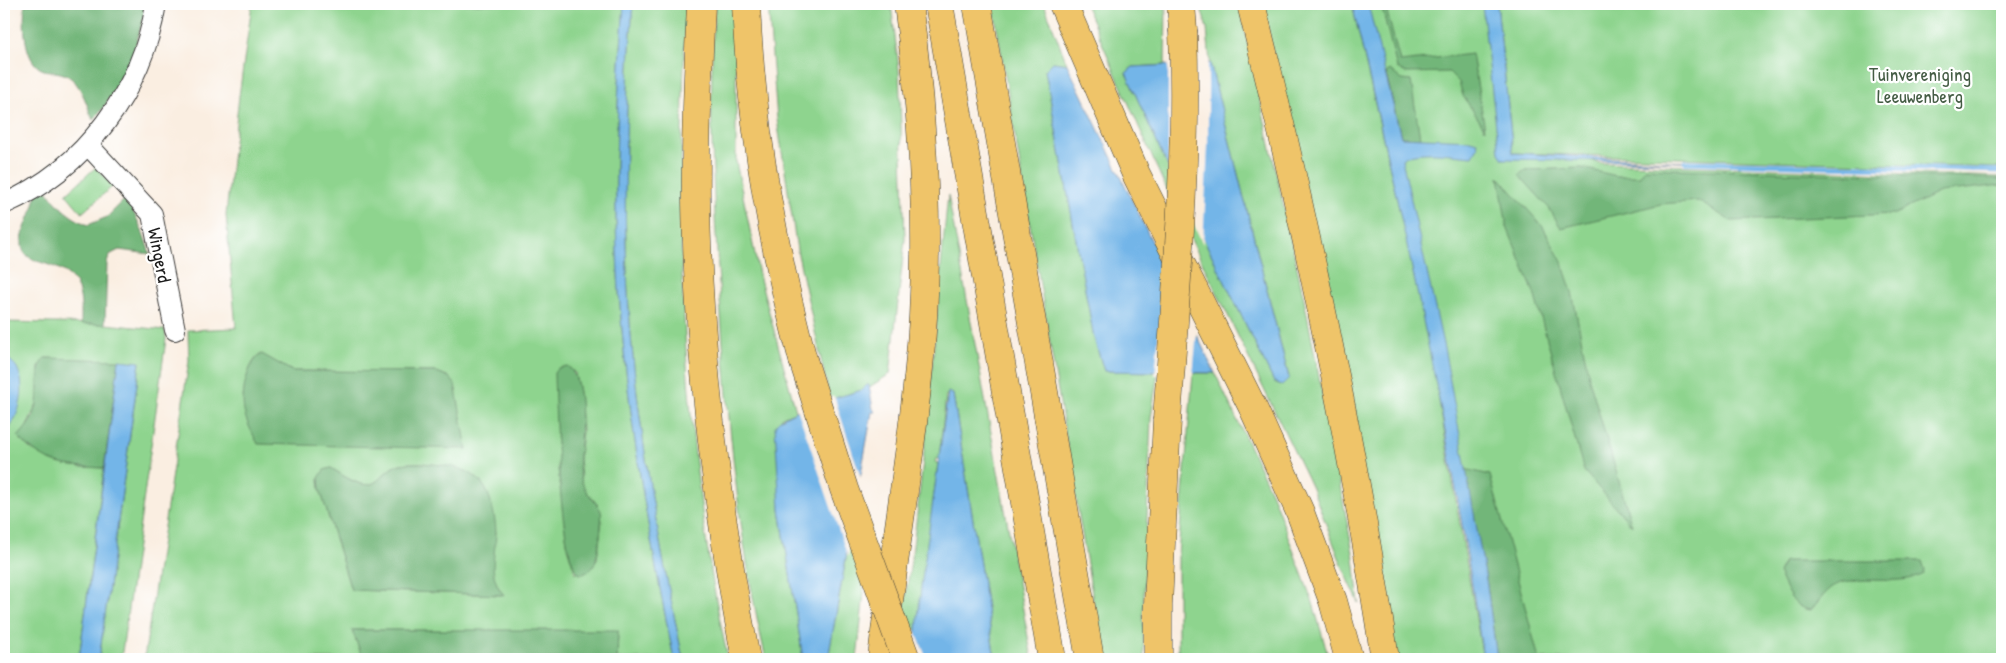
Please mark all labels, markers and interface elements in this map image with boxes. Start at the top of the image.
park label: Tuinvereniging Leeuwenberg [1869,61,1971,109]
street label: Wingerd [142,225,178,285]

